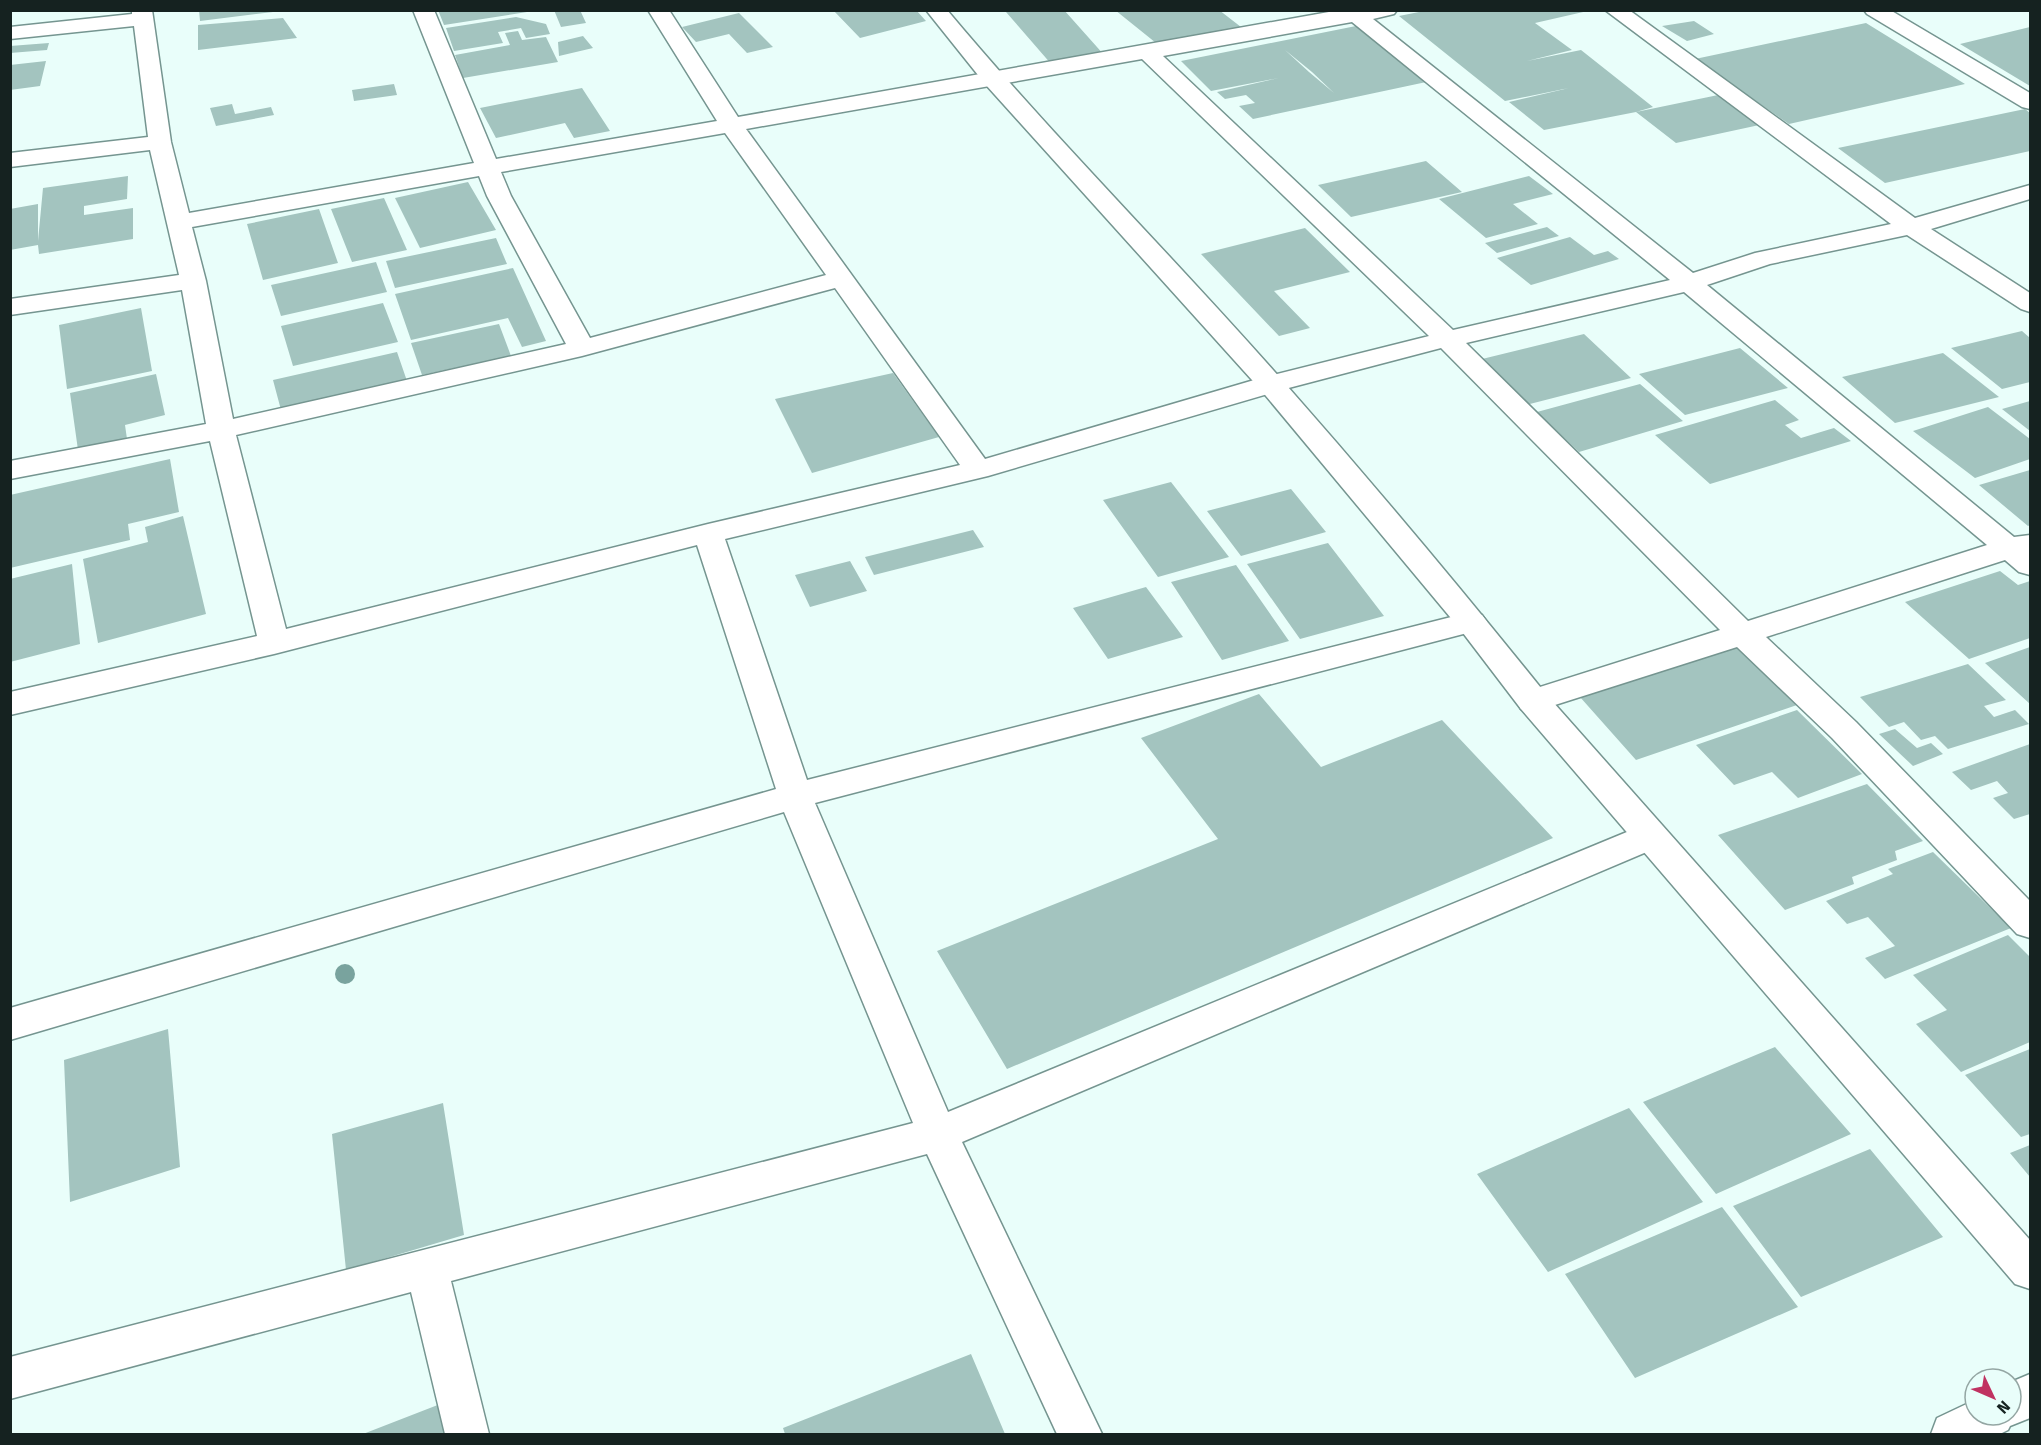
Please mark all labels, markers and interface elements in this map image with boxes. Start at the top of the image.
north arrow [1963,1367,2023,1427]
text: N [1993,1397,2014,1417]

